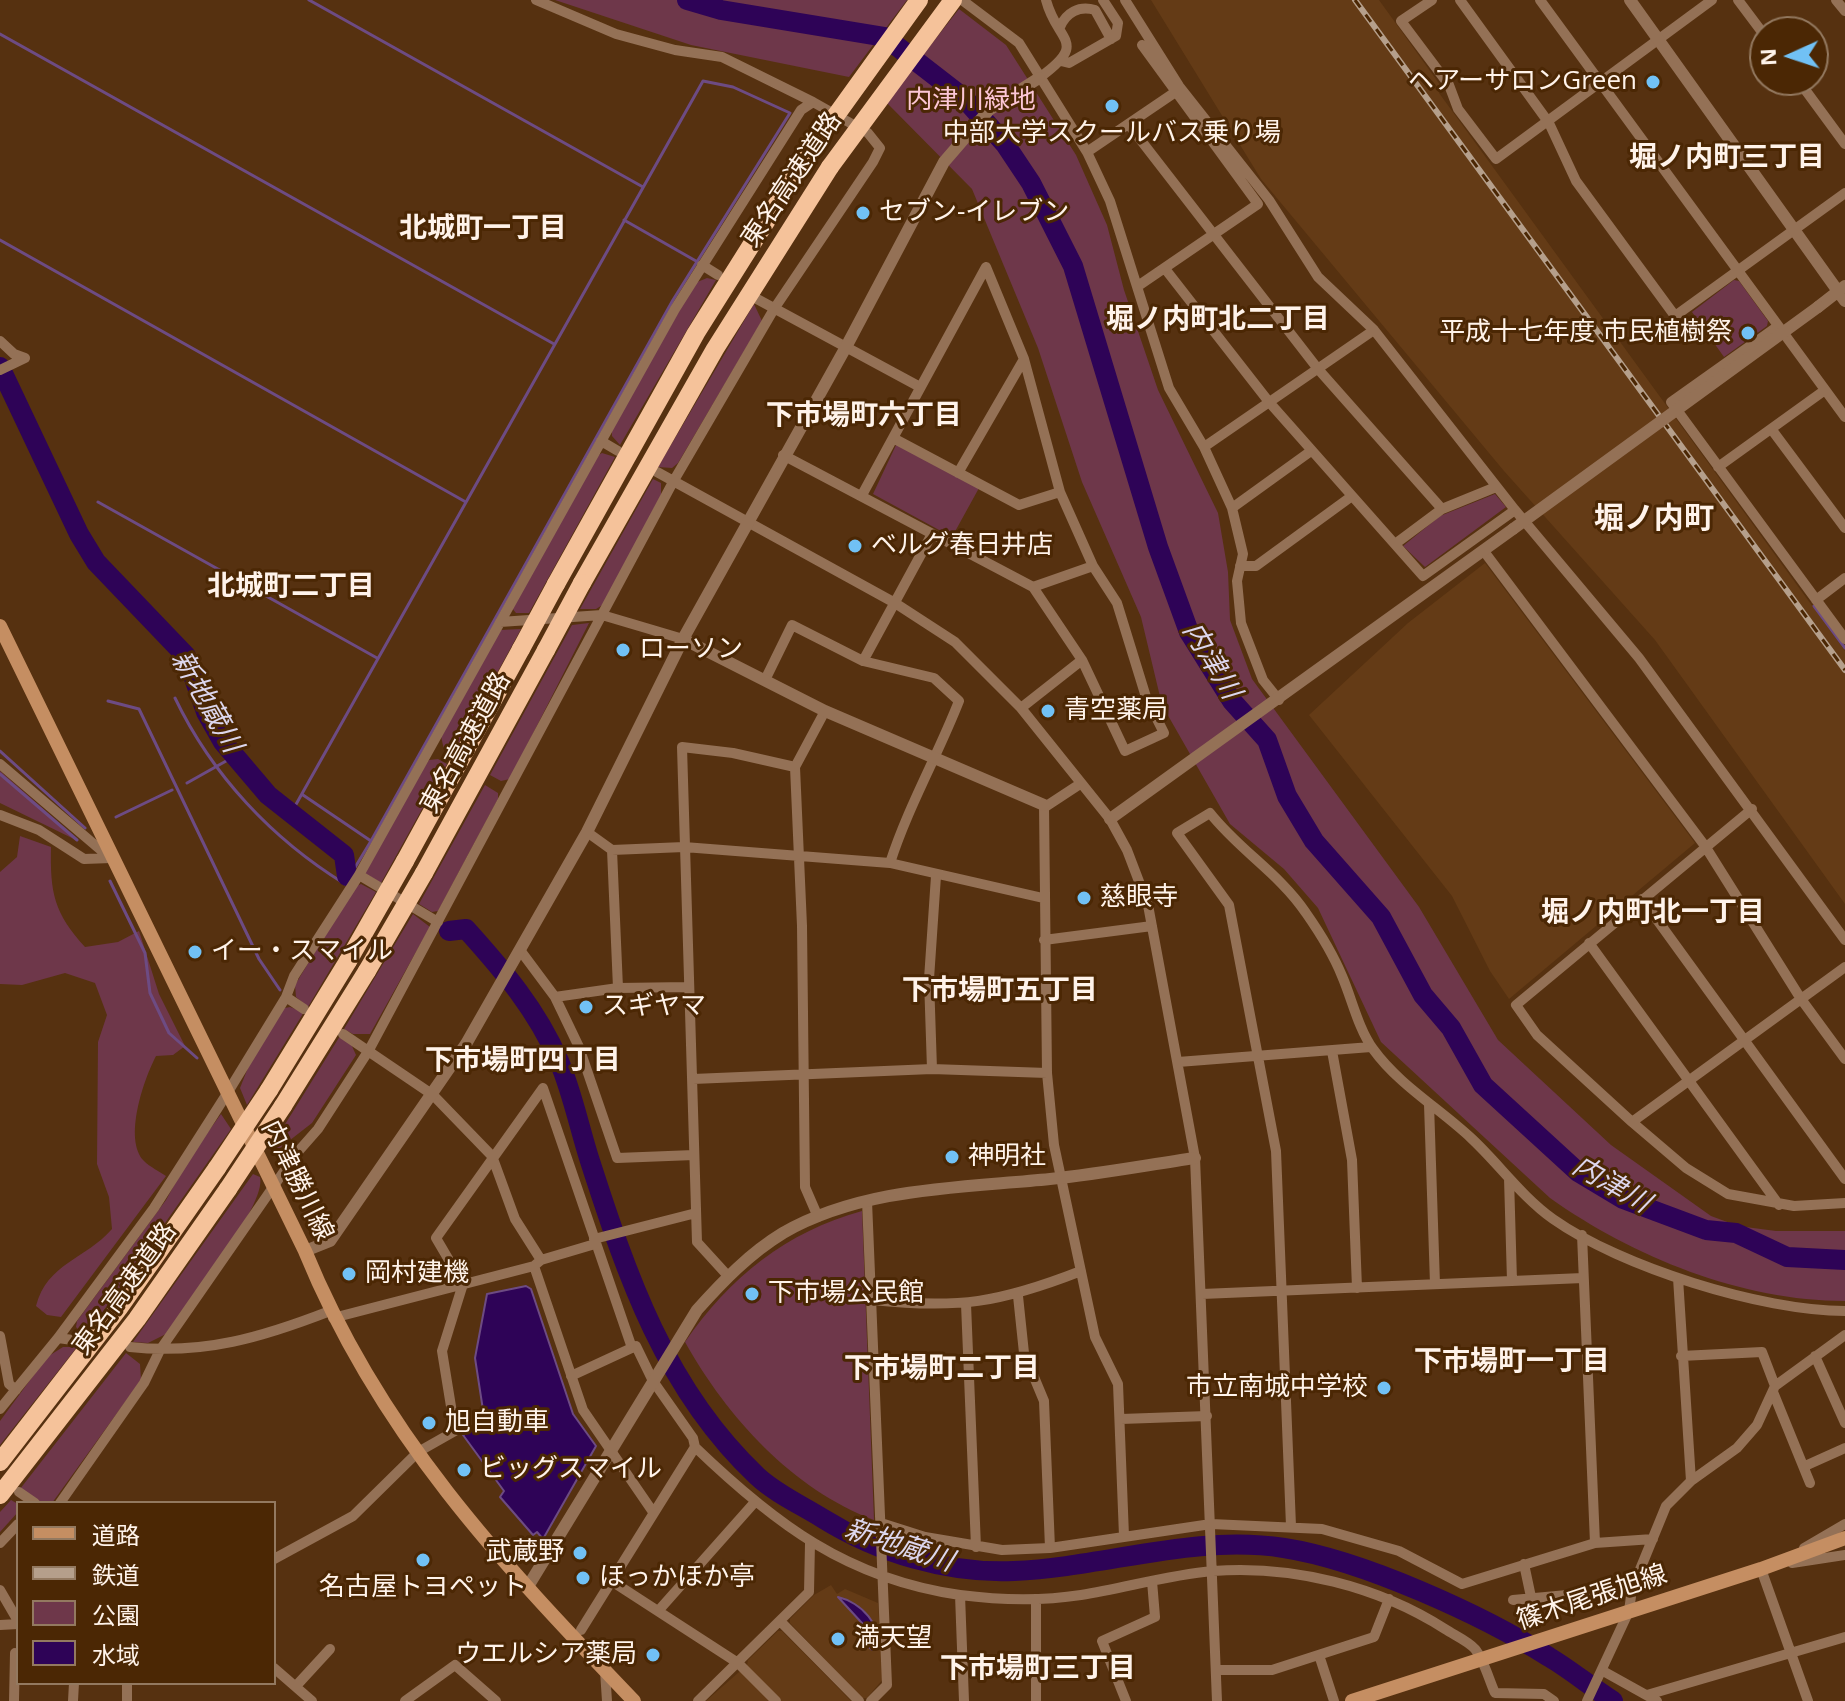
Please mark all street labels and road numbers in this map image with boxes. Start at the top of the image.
street label: 東名高速道路 [735,107,849,253]
street label: 東名高速道路 [415,667,517,819]
street label: 内津勝川線 [254,1116,340,1246]
street label: 東名高速道路 [67,1217,183,1361]
street label: 篠木尾張旭線 [1513,1559,1671,1637]

